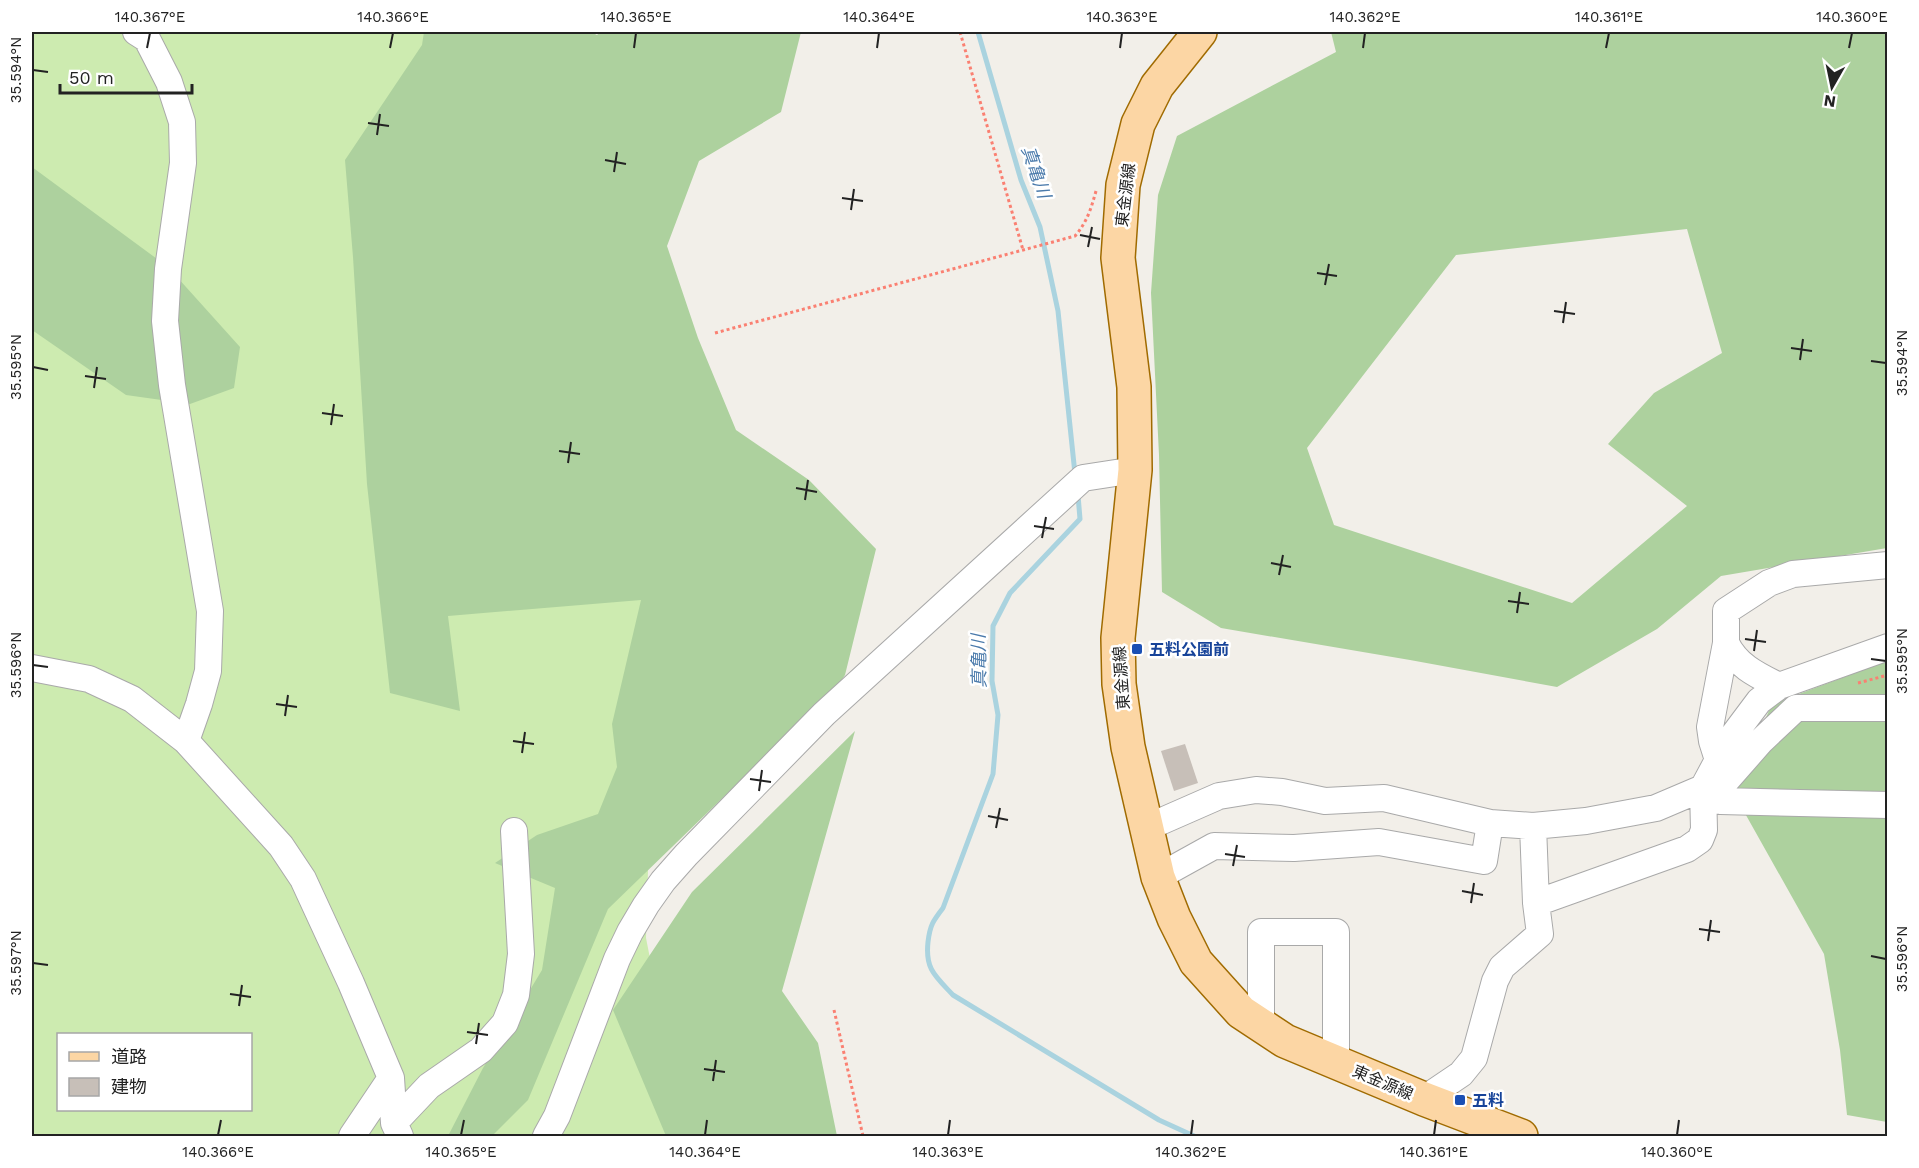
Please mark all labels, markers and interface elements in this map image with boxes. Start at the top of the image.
text: 140.367°E [115,8,185,26]
text: 140.366°E [357,8,429,26]
text: 140.365°E [600,8,672,26]
text: 140.364°E [843,8,915,26]
text: 140.363°E [1086,8,1158,26]
text: 140.362°E [1329,8,1401,26]
text: 140.361°E [1575,8,1643,26]
text: 140.360°E [1816,8,1888,26]
text: 35.594°N [7,37,25,103]
scale bar [60,57,192,95]
north arrow [1802,57,1862,117]
text: 50 m [69,67,114,88]
text: N [1822,91,1837,112]
water label: 真亀川 [1018,143,1056,203]
street label: 東金源線 [1112,162,1139,228]
text: 35.594°N [1893,330,1911,396]
text: 35.595°N [7,334,25,400]
text: 35.595°N [1893,628,1911,694]
text: 35.596°N [7,632,25,698]
water label: 真亀川 [967,632,989,688]
place label: 五料公園前 [1149,640,1229,659]
marker: 五料公園前 [1130,642,1144,656]
street label: 東金源線 [1110,645,1133,711]
text: 35.596°N [1893,926,1911,992]
text: 35.597°N [7,930,25,996]
legend [57,1033,252,1111]
text: 道路 [111,1046,147,1067]
street label: 東金源線 [1350,1061,1416,1104]
text: 建物 [111,1076,147,1097]
place label: 五料 [1472,1091,1504,1110]
marker: 五料 [1453,1093,1467,1107]
text: 140.366°E [182,1143,254,1161]
text: 140.365°E [425,1143,497,1161]
text: 140.364°E [669,1143,741,1161]
text: 140.363°E [912,1143,984,1161]
text: 140.362°E [1155,1143,1227,1161]
text: 140.361°E [1400,1143,1468,1161]
text: 140.360°E [1641,1143,1713,1161]

